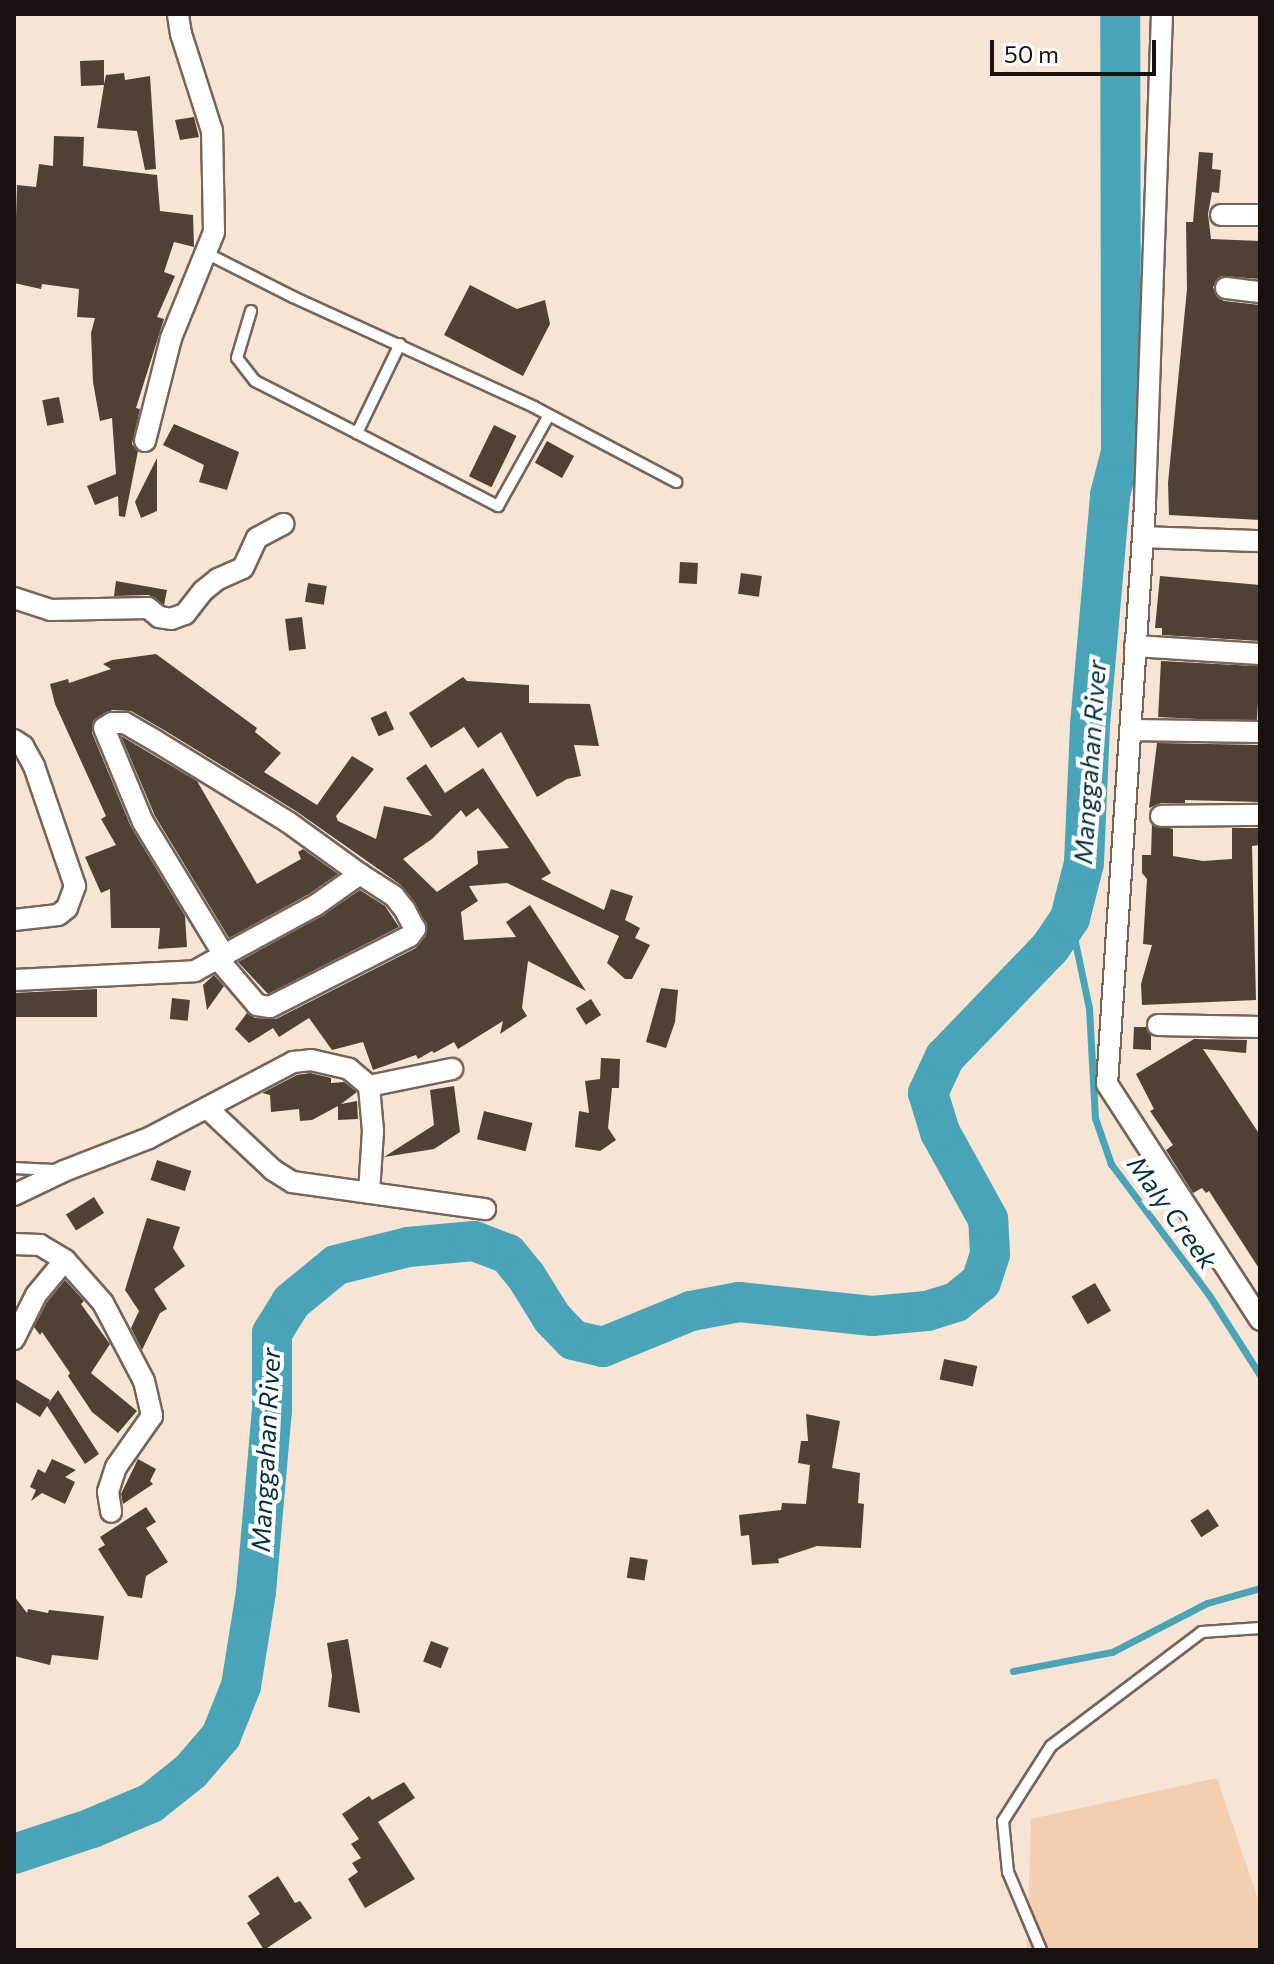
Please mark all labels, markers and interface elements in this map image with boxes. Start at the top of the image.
scale bar [994,24,1160,74]
text: 50 m [1004,39,1059,68]
water label: Manggahan River [1066,659,1112,865]
water label: Maly Creek [1121,1149,1225,1275]
water label: Manggahan River [244,1347,286,1553]

